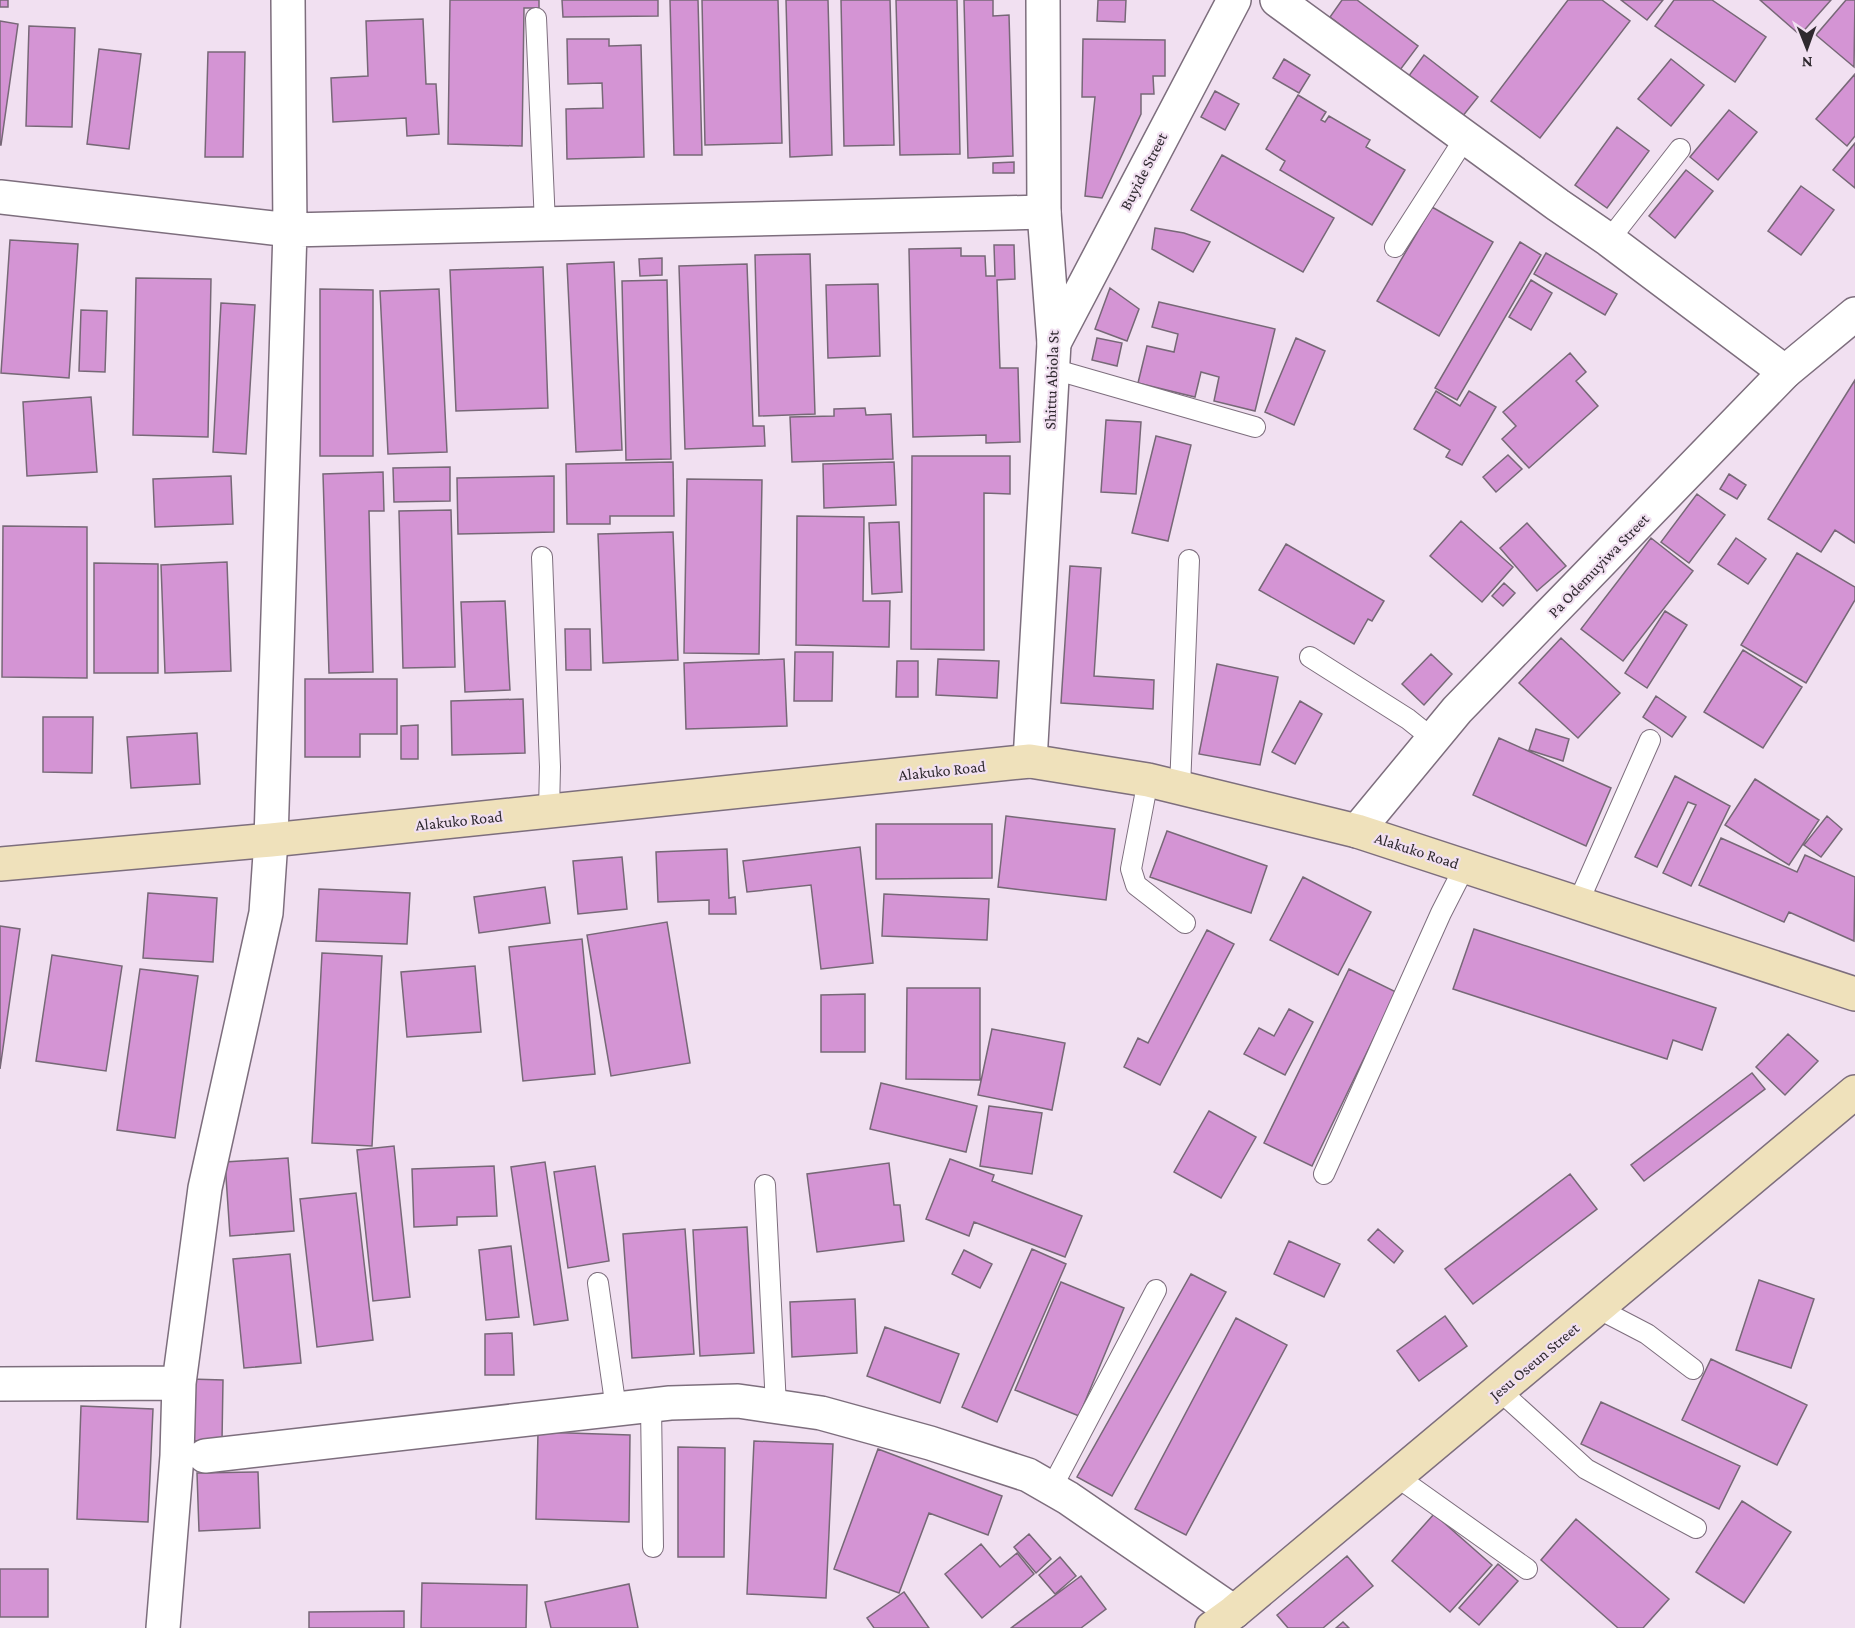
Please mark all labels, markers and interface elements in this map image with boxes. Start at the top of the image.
north arrow [1777,18,1837,78]
text: N [1802,54,1813,71]
street label: Buyide Street [1117,129,1171,213]
street label: Shittu Abiola St [1041,330,1062,430]
street label: Pa Odemuyiwa Street [1545,510,1653,621]
street label: Alakuko Road [898,757,987,784]
street label: Alakuko Road [415,807,504,834]
street label: Alakuko Road [1373,829,1462,872]
street label: Jesu Oseun Street [1485,1319,1584,1406]

